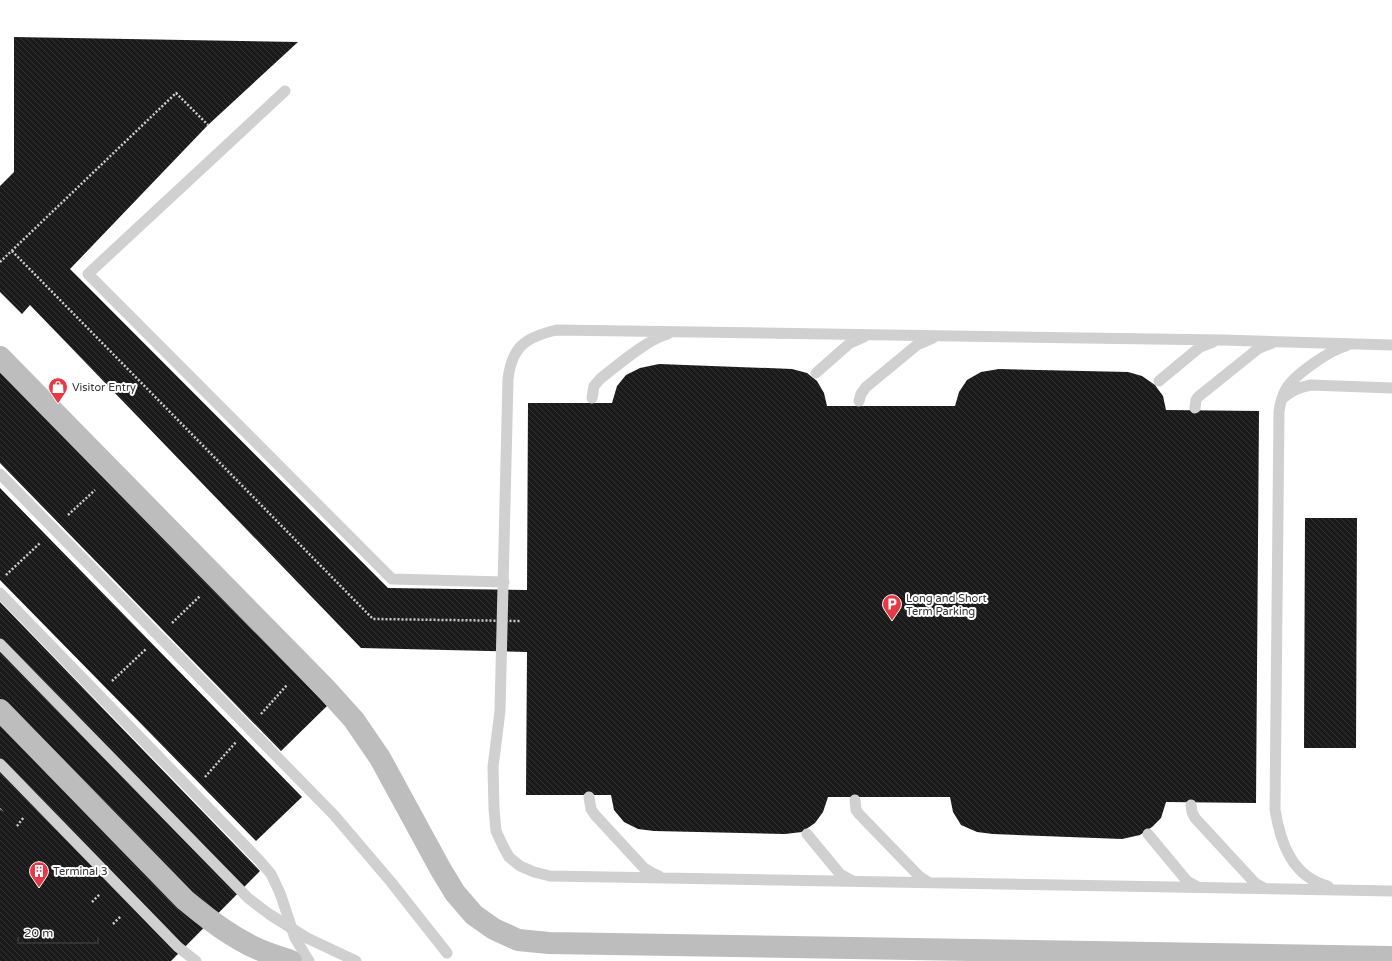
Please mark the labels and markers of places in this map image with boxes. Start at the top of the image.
shop icon: Visitor Entry [47,376,69,404]
place label: Visitor Entry [72,381,136,394]
place label: Long and Short Term Parking [906,592,987,618]
parking icon: Long and Short Term Parking [881,593,903,621]
building icon: Terminal 3 [28,860,50,888]
place label: Terminal 3 [53,865,108,878]

